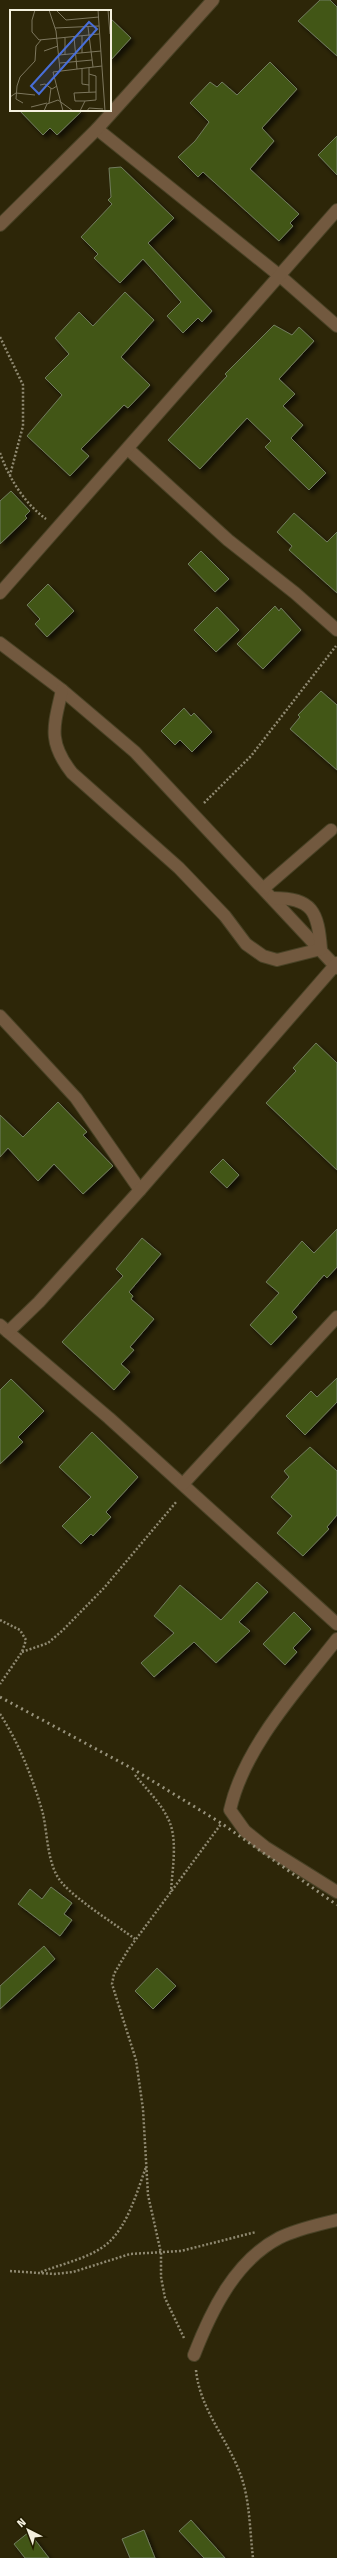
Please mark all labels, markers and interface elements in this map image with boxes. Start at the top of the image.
inset map [10,10,111,111]
north arrow [8,2510,48,2550]
text: N [15,2516,29,2530]

